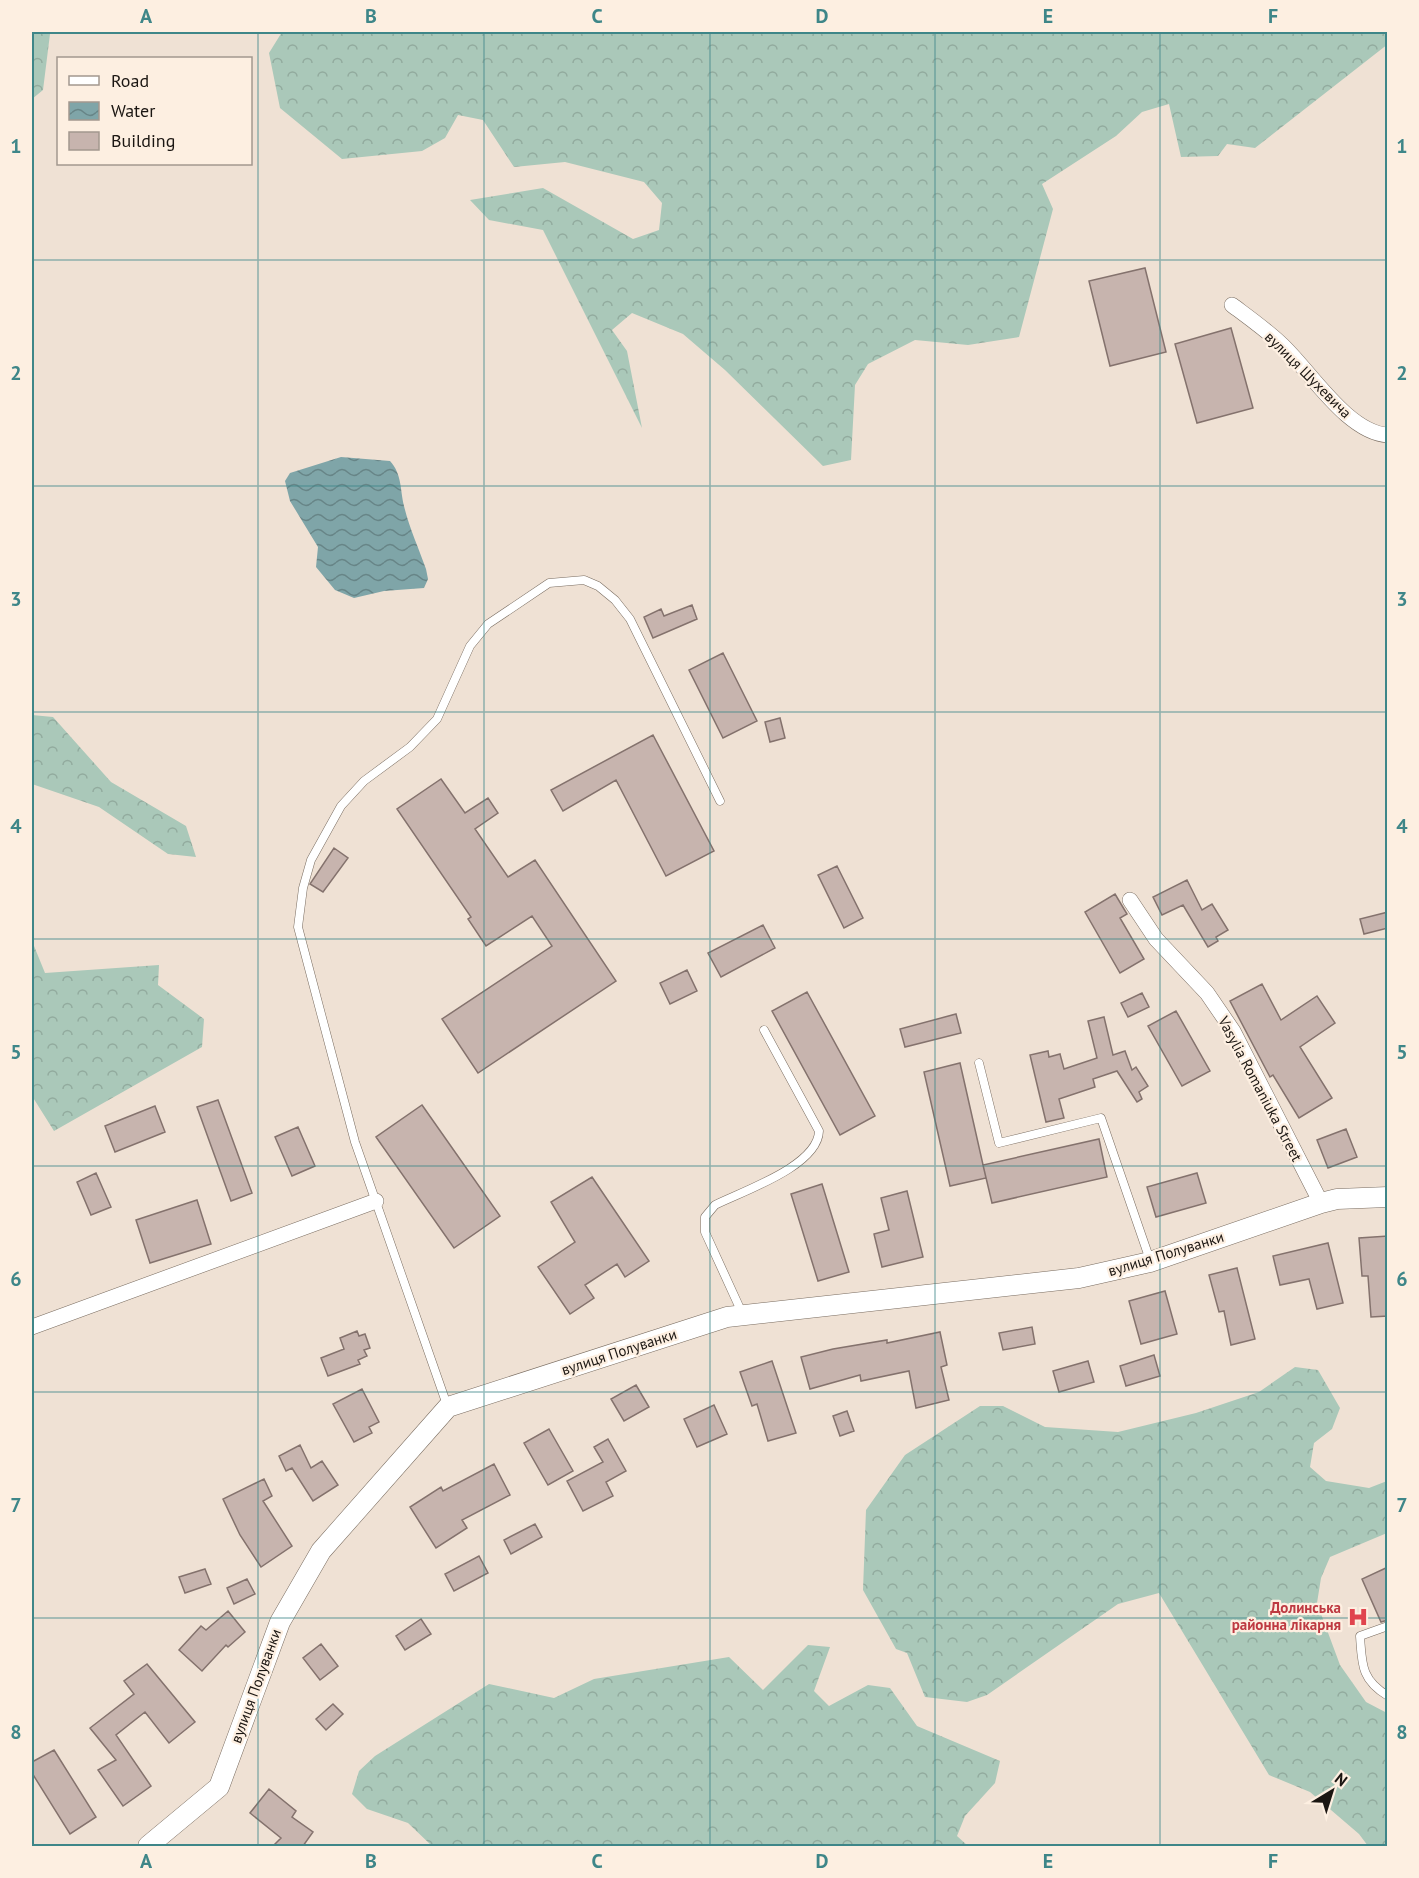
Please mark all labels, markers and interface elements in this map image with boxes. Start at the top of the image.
text: A [140,3,153,29]
text: B [365,3,377,29]
text: C [591,3,603,29]
text: D [816,3,829,29]
text: E [1043,3,1053,29]
text: F [1268,3,1278,29]
legend [57,57,252,165]
text: Road [111,69,149,92]
text: Water [111,99,155,122]
text: Building [111,129,175,152]
text: 1 [10,133,22,159]
text: 1 [1396,133,1408,159]
street label: вулиця Шухевича [1261,327,1356,422]
text: 2 [10,360,22,386]
text: 2 [1396,360,1408,386]
text: 3 [10,586,22,612]
text: 3 [1396,586,1408,612]
text: 4 [10,813,22,839]
text: 4 [1396,813,1408,839]
street label: Vasylia Romaniuka Street [1214,1012,1307,1165]
text: 5 [10,1039,22,1065]
text: 5 [1396,1039,1408,1065]
street label: вулиця Полуванки [1106,1227,1226,1280]
text: 6 [10,1266,22,1292]
text: 6 [1396,1266,1408,1292]
street label: вулиця Полуванки [559,1324,679,1379]
text: 7 [10,1492,22,1518]
text: 7 [1396,1492,1408,1518]
place label: Долинська районна лікарня [1232,1598,1341,1634]
hospital icon: Долинська районна лікарня [1346,1605,1370,1629]
street label: вулиця Полуванки [226,1626,285,1746]
text: 8 [10,1719,22,1745]
text: 8 [1396,1719,1408,1745]
north arrow [1302,1761,1362,1821]
text: N [1331,1768,1352,1790]
text: A [140,1848,153,1874]
text: B [365,1848,377,1874]
text: C [591,1848,603,1874]
text: D [816,1848,829,1874]
text: E [1043,1848,1053,1874]
text: F [1268,1848,1278,1874]

